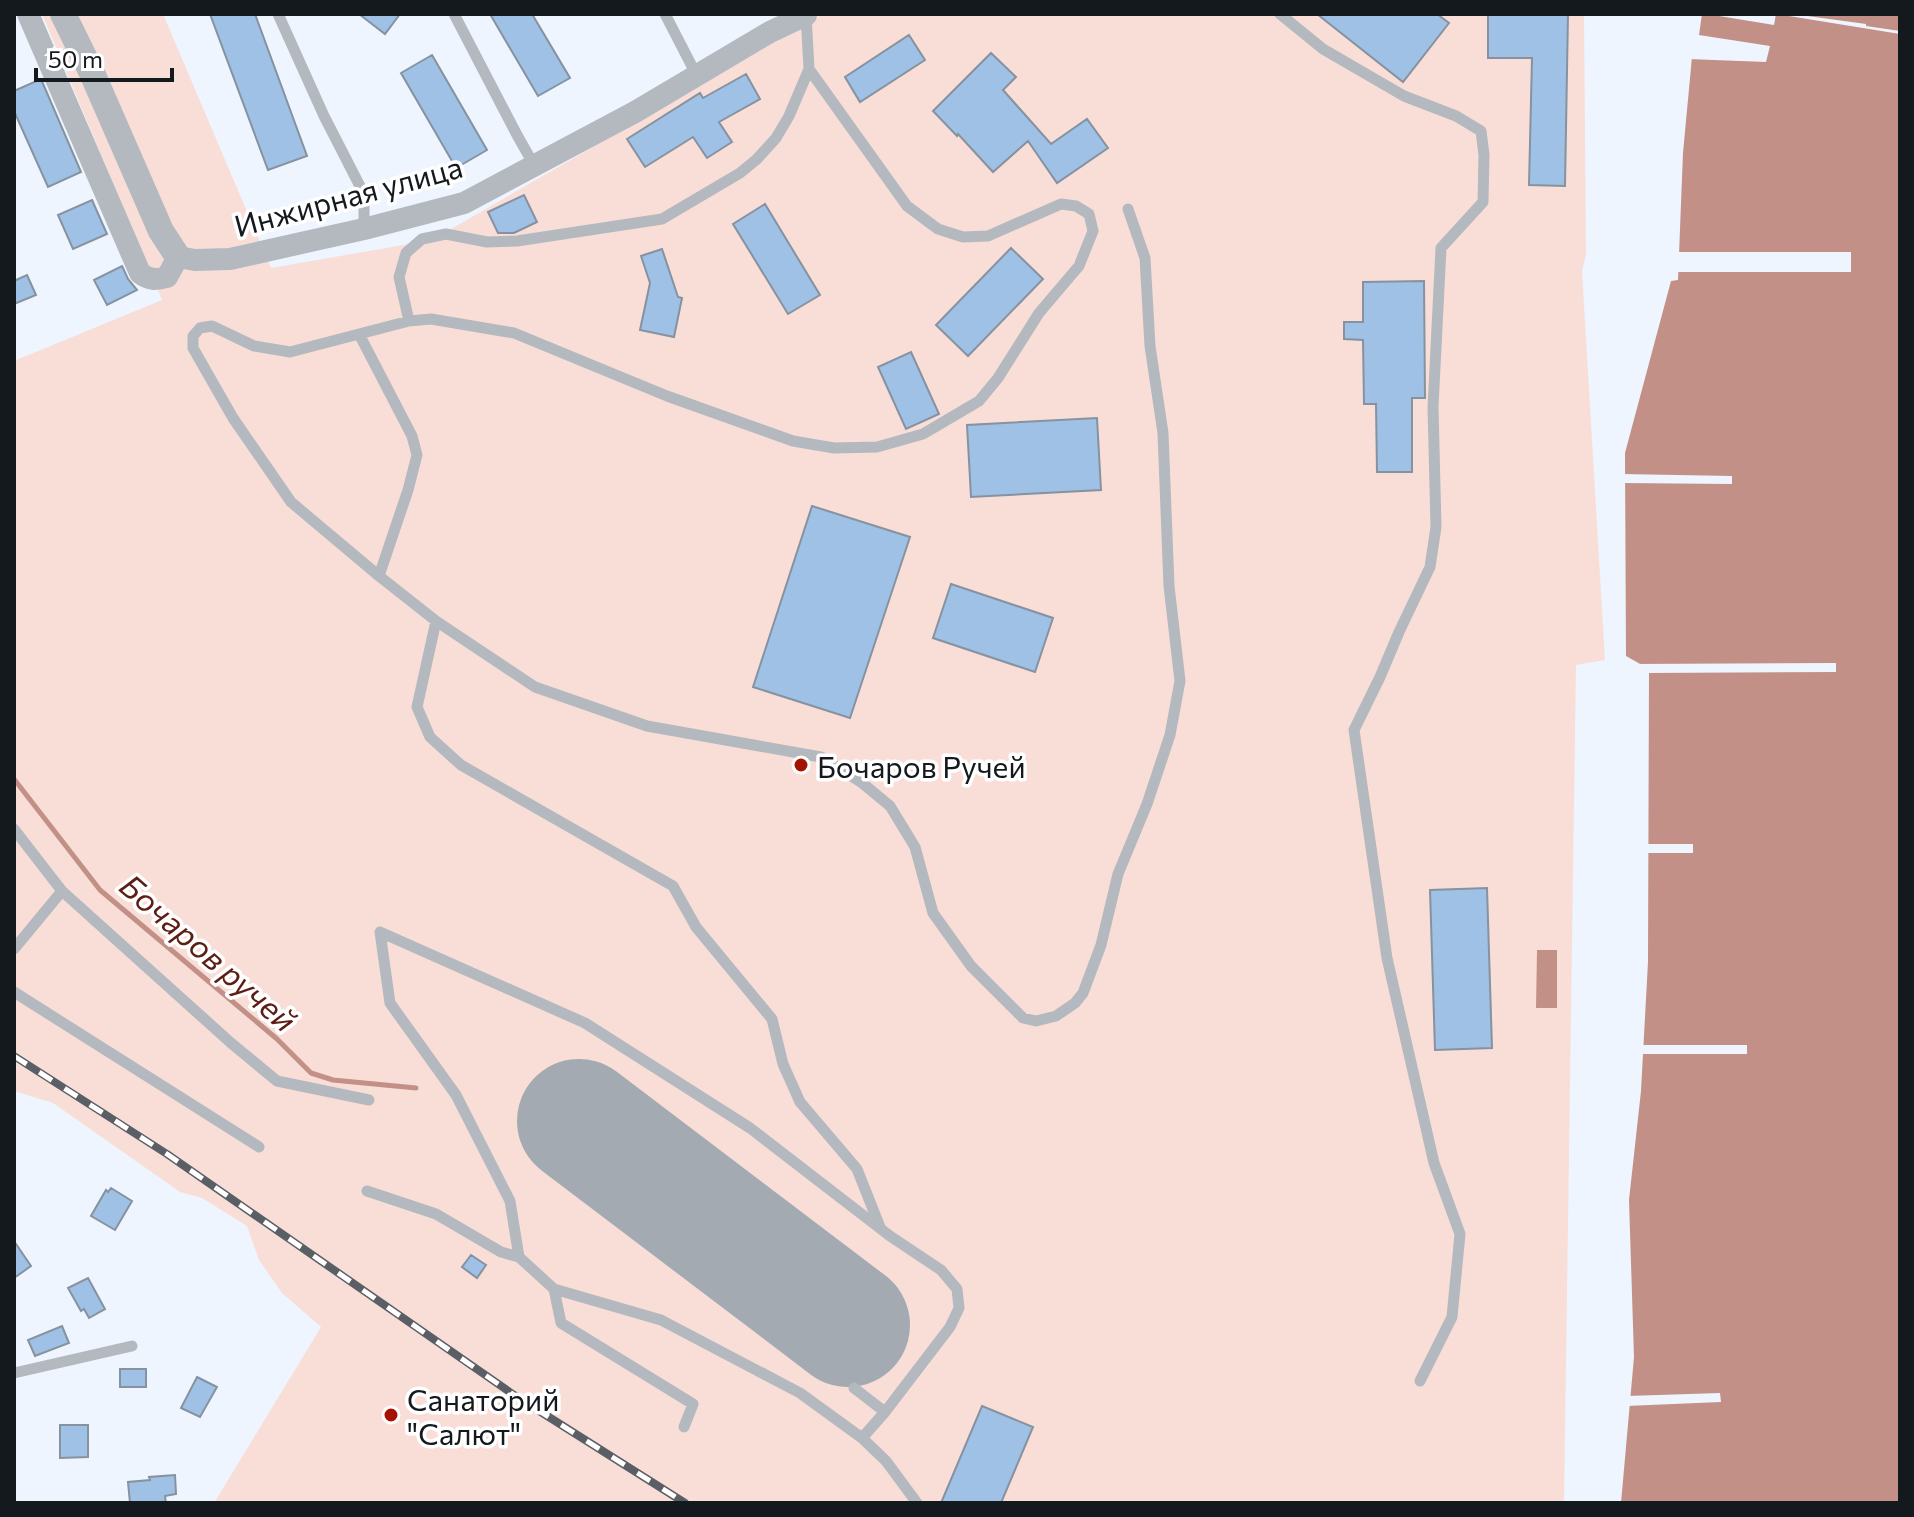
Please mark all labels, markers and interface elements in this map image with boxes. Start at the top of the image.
scale bar [36,32,172,82]
text: 50 m [48,44,103,73]
street label: Инжирная улица [230,147,466,243]
place label: Бочаров Ручей [817,747,1026,784]
marker: Бочаров Ручей [792,756,810,774]
water label: Бочаров ручей [113,865,305,1039]
place label: Санаторий "Салют" [407,1380,560,1451]
marker: Санаторий "Салют" [382,1406,400,1424]

